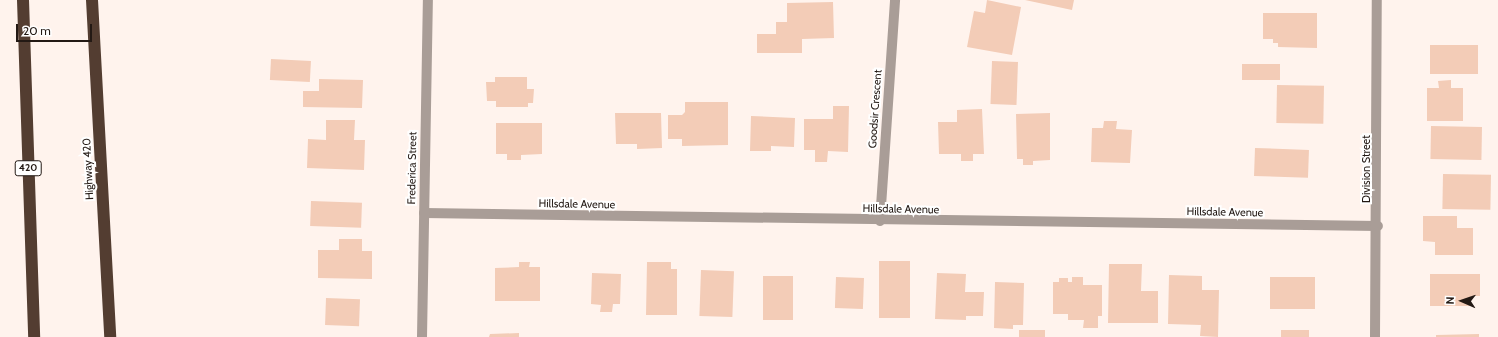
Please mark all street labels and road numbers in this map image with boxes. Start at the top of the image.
street label: Goodsir Crescent [866,69,884,149]
street label: Frederica Street [405,131,419,205]
street label: Division Street [1359,135,1373,203]
street label: Highway 420 [80,138,96,200]
road number: 420 [14,160,42,176]
street label: Hillsdale Avenue [539,197,615,211]
street label: Hillsdale Avenue [863,202,939,216]
street label: Hillsdale Avenue [1187,205,1263,219]

